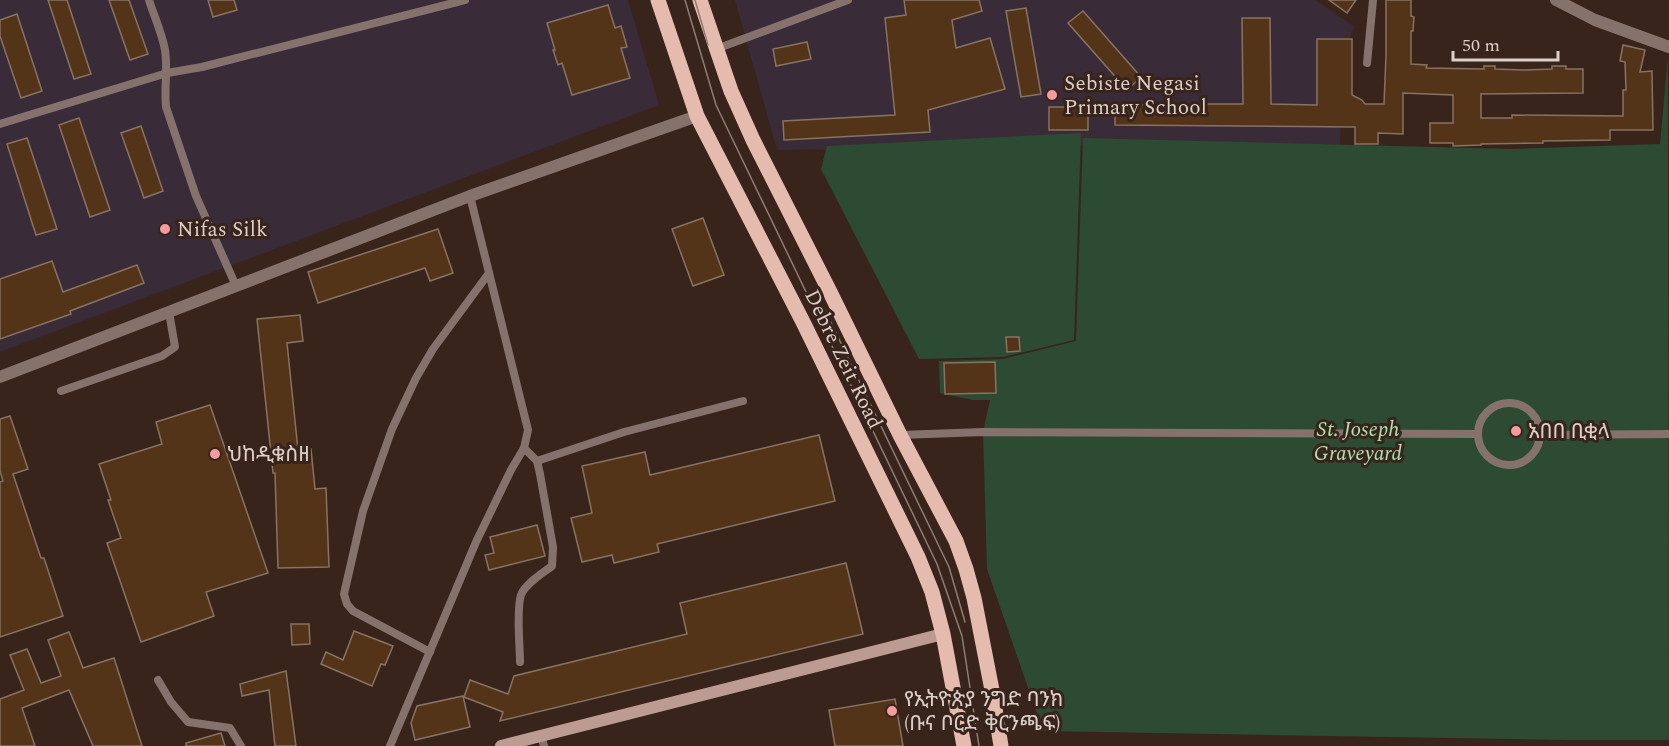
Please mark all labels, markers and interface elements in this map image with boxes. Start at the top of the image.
scale bar [1453,24,1558,62]
text: 50 m [1462,32,1500,59]
place label: Sebiste Negasi Primary School [1064,68,1207,124]
marker: Sebiste Negasi Primary School [1045,88,1059,102]
place label: Nifas Silk [177,214,268,246]
marker: Nifas Silk [158,222,172,236]
street label: Debre Zeit Road [795,284,891,435]
park label: St. Joseph Graveyard [1314,414,1402,470]
place label: አበበ ቢቂላ [1528,416,1610,448]
marker: አበበ ቢቂላ [1509,424,1523,438]
place label: ህከዲቁስዘ [227,439,310,471]
marker: ህከዲቁስዘ [208,447,222,461]
place label: የኢትዮጵያ ንግድ ባንክ (ቡና ቦርድ ቅርንጫፍ) [904,684,1063,740]
marker: የኢትዮጵያ ንግድ ባንክ (ቡና ቦርድ ቅርንጫፍ) [885,704,899,718]

